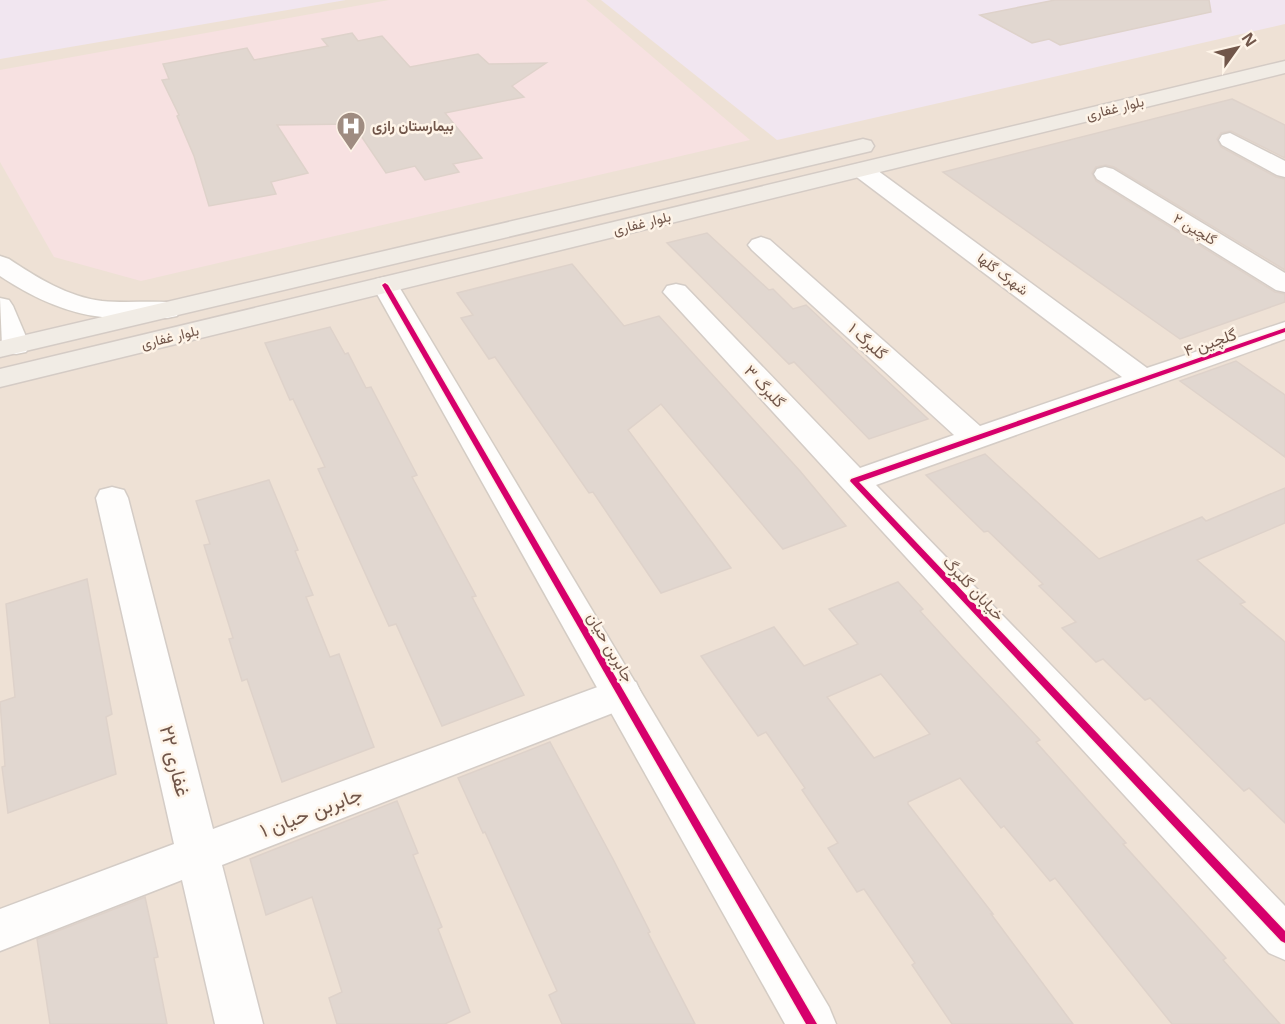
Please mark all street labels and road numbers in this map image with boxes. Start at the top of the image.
street label: بلوار غفاری [1084,91,1146,124]
street label: بلوار غفاری [611,206,673,239]
street label: گلچین ۲ [1170,208,1220,250]
street label: شهرک گلها [974,248,1033,299]
street label: گلبرگ ۱ [844,318,892,364]
street label: بلوار غفاری [139,320,201,353]
street label: گلچین ۴ [1181,323,1240,362]
street label: گلبرگ ۳ [740,360,790,412]
street label: خیابان گلبرگ [938,551,1010,625]
street label: جابربن حیان [582,608,640,686]
street label: غفاری ۲۲ [154,722,197,799]
street label: جابربن حیان ۱ [256,780,366,843]

